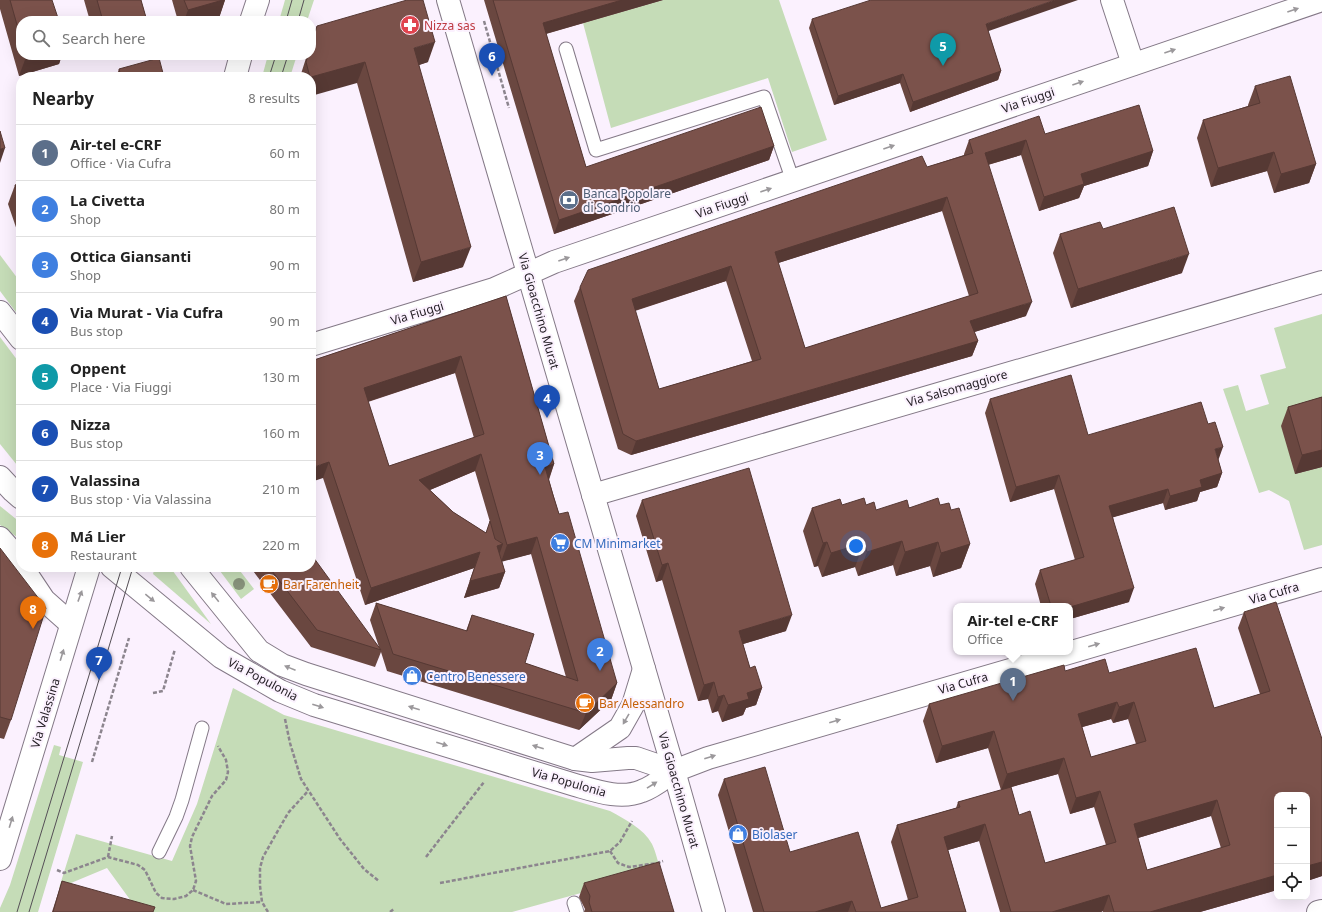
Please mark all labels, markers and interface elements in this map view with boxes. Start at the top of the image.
one-way arrow [1287,7,1299,13]
pharmacy icon: Nizza sas [399,14,421,36]
search box [16,16,316,60]
place label: Nizza sas [424,17,476,34]
icon: search [30,27,52,49]
text: Search here [62,28,145,48]
pin: 5 [930,33,956,66]
pin: 6 [479,43,505,76]
one-way arrow [1164,48,1176,54]
one-way arrow [1073,79,1085,85]
street label: Via Fiuggi [999,83,1057,117]
text: Nearby [32,87,94,110]
text: 8 results [248,89,300,107]
text: Air-tel e-CRF [70,134,162,154]
text: 1 [41,144,49,162]
text: 60 m [270,144,300,162]
one-way arrow [884,144,896,150]
text: Office · Via Cufra [70,154,171,172]
place label: Banca Popolare di Sondrio [583,185,671,216]
one-way arrow [761,186,773,192]
street label: Via Fiuggi [693,188,751,222]
bank icon: Banca Popolare di Sondrio [558,189,580,211]
text: La Civetta [70,190,145,210]
text: 2 [41,200,49,218]
text: 80 m [270,200,300,218]
text: Shop [70,210,101,228]
text: Ottica Giansanti [70,246,191,266]
street label: Via Gioacchino Murat [514,251,564,372]
text: 3 [41,256,49,274]
text: 90 m [270,256,300,274]
one-way arrow [558,256,570,262]
text: Shop [70,266,101,284]
street label: Via Fiuggi [388,297,446,329]
text: Via Murat - Via Cufra [70,302,223,322]
text: 4 [41,312,49,330]
text: 90 m [270,312,300,330]
text: Bus stop [70,322,123,340]
text: Oppent [70,358,126,378]
street label: Via Salsomaggiore [905,365,1010,411]
text: 5 [41,368,49,386]
text: 130 m [262,368,300,386]
text: Place · Via Fiuggi [70,378,172,396]
pin: 4 [534,385,560,418]
text: Nizza [70,414,110,434]
text: 6 [41,424,49,442]
text: 160 m [262,424,300,442]
text: Bus stop [70,434,123,452]
pin: 3 [527,442,553,475]
text: Valassina [70,470,140,490]
text: 7 [41,480,49,498]
text: 210 m [262,480,300,498]
text: Bus stop · Via Valassina [70,490,212,508]
text: Má Lier [70,526,126,546]
supermarket icon: CM Minimarket [549,532,571,554]
place label: CM Minimarket [574,535,661,552]
text: 8 [41,536,49,554]
text: 220 m [262,536,300,554]
your location [846,536,866,556]
text: Restaurant [70,546,137,564]
cafe icon: Bar Farenheit [258,573,280,595]
place label: Bar Farenheit [283,576,360,593]
street label: Via Cufra [1247,578,1301,608]
one-way arrow [77,589,83,601]
one-way arrow [210,591,219,602]
one-way arrow [144,594,155,603]
pin: 8 [20,596,46,629]
popup [953,603,1073,655]
one-way arrow [1213,606,1225,612]
text: Air-tel e-CRF [967,610,1059,630]
text: Office [967,630,1003,648]
pin: 2 [587,638,613,671]
one-way arrow [1088,642,1100,648]
pin: 7 [86,647,112,680]
one-way arrow [59,649,65,661]
street label: Via Populonia [225,653,301,705]
one-way arrow [283,664,295,670]
shop icon: Centro Benessere [401,665,423,687]
place label: Centro Benessere [426,668,526,685]
street label: Via Cufra [936,668,990,698]
pin: 1 [1000,668,1026,701]
street label: Via Valassina [26,676,64,750]
cafe icon: Bar Alessandro [574,692,596,714]
place label: Bar Alessandro [599,695,684,712]
one-way arrow [312,703,324,709]
one-way arrow [407,705,419,711]
one-way arrow [622,713,629,725]
one-way arrow [829,718,841,724]
street label: Via Gioacchino Murat [654,730,704,851]
one-way arrow [436,741,448,747]
one-way arrow [531,744,543,750]
one-way arrow [704,754,716,760]
street label: Via Populonia [530,763,608,801]
one-way arrow [646,782,658,789]
map controls [1274,792,1310,900]
button: + [1274,792,1310,828]
one-way arrow [8,815,14,827]
shop icon: Biolaser [727,823,749,845]
place label: Biolaser [752,826,798,843]
button: − [1274,828,1310,864]
button: locate [1274,864,1310,900]

